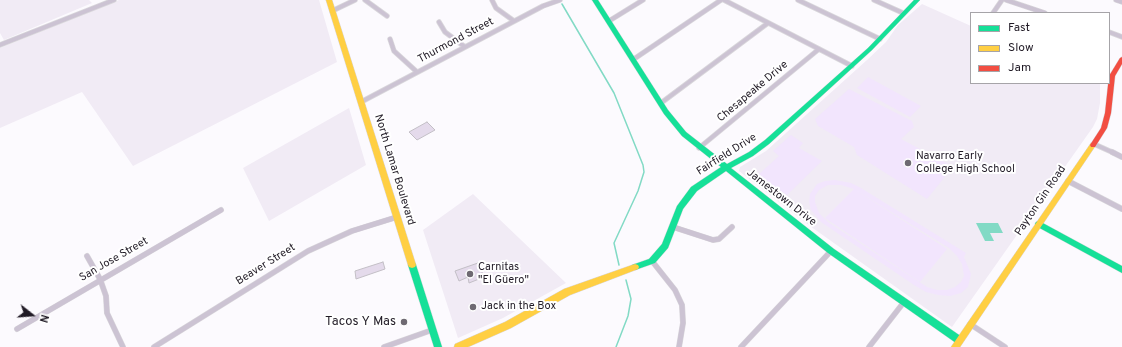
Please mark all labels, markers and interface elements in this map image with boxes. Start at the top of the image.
legend [970,12,1110,84]
street label: Thurmond Street [416,15,496,67]
text: Fast [1008,20,1030,36]
text: Slow [1008,40,1034,56]
street label: Chesapeake Drive [715,59,791,125]
text: Jam [1008,60,1031,76]
street label: North Lamar Boulevard [371,113,417,227]
street label: Fairfield Drive [695,131,759,179]
place label: Navarro Early College High School [916,150,1015,176]
marker: Navarro Early College High School [903,158,913,168]
street label: Payton Gin Road [1013,163,1069,239]
street label: Jamestown Drive [743,167,819,229]
street label: San Jose Street [77,235,151,285]
street label: Beaver Street [234,241,298,289]
place label: Carnitas "El Güero" [478,261,529,287]
marker: Carnitas "El Güero" [465,269,475,279]
north arrow [12,295,52,335]
place label: Jack in the Box [481,300,556,314]
marker: Jack in the Box [468,302,478,312]
text: N [36,313,51,324]
place label: Tacos Y Mas [325,314,396,330]
marker: Tacos Y Mas [399,317,409,327]

